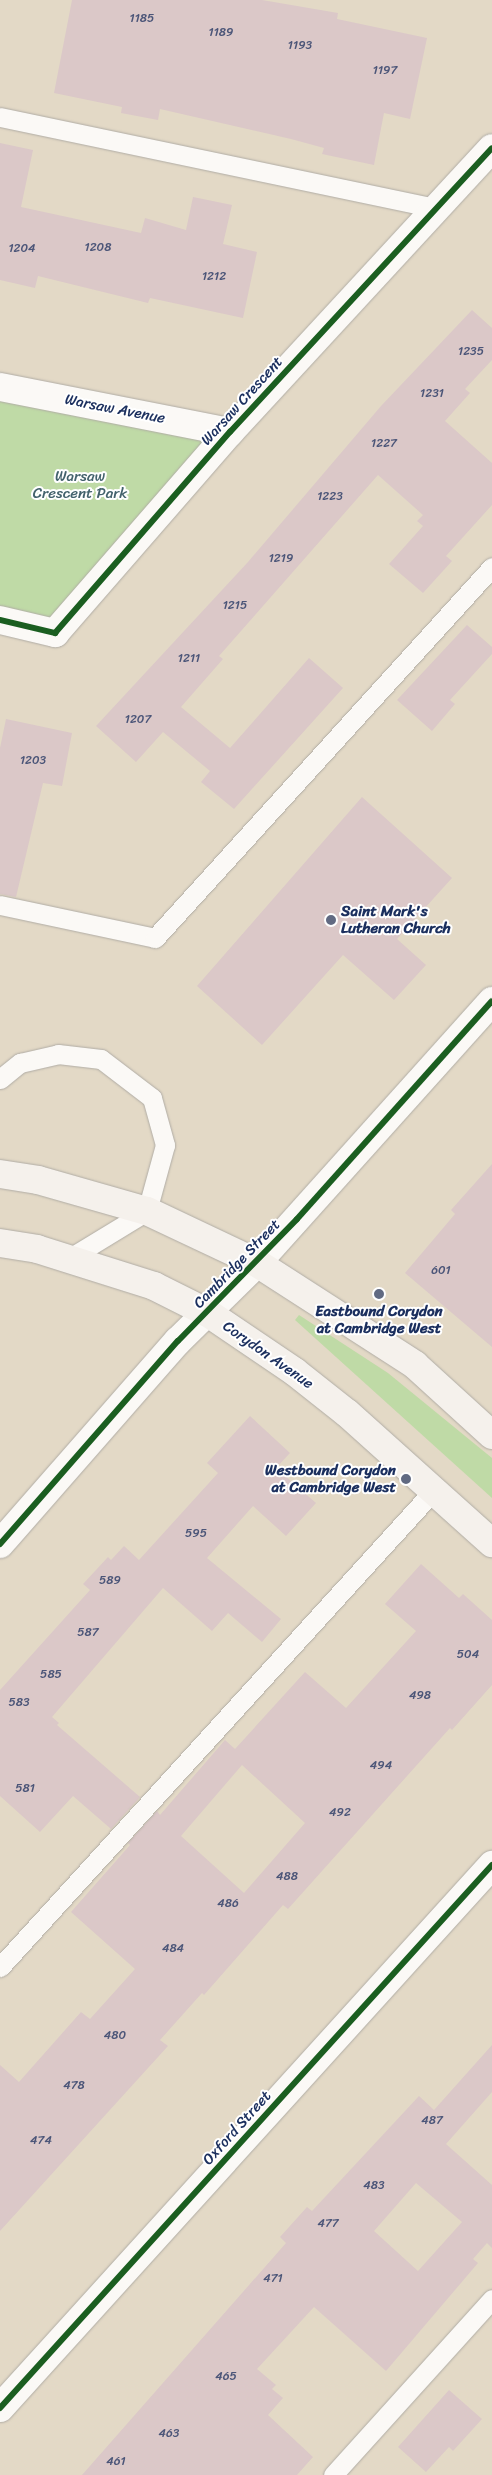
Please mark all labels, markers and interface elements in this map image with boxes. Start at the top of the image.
house number: 1185 [130,12,154,26]
house number: 1189 [209,26,233,40]
house number: 1193 [288,39,312,53]
house number: 1197 [373,64,397,78]
house number: 1208 [85,241,111,255]
house number: 1204 [8,242,36,256]
house number: 1212 [202,270,226,284]
house number: 1235 [458,345,484,359]
street label: Warsaw Crescent [197,353,287,449]
house number: 1231 [420,387,444,401]
street label: Warsaw Avenue [63,390,167,428]
house number: 1227 [371,437,397,451]
park label: Warsaw Crescent Park [33,467,127,502]
house number: 1223 [317,490,343,504]
house number: 1219 [269,552,293,566]
house number: 1215 [223,599,247,613]
house number: 1211 [178,652,200,666]
house number: 1207 [125,713,151,727]
house number: 1203 [20,754,46,768]
place label: Saint Mark's Lutheran Church [341,902,451,937]
marker: Saint Mark's Lutheran Church [325,914,337,926]
street label: Cambridge Street [190,1216,284,1312]
house number: 601 [431,1264,451,1278]
marker: Eastbound Corydon at Cambridge West [373,1288,385,1300]
place label: Eastbound Corydon at Cambridge West [315,1302,443,1337]
street label: Corydon Avenue [219,1317,317,1393]
place label: Westbound Corydon at Cambridge West [265,1461,396,1496]
marker: Westbound Corydon at Cambridge West [400,1473,412,1485]
house number: 595 [185,1527,207,1541]
house number: 589 [99,1574,121,1588]
house number: 587 [77,1626,99,1640]
house number: 504 [457,1648,479,1662]
house number: 585 [40,1668,62,1682]
house number: 498 [409,1689,431,1703]
house number: 583 [8,1696,30,1710]
house number: 494 [370,1759,392,1773]
house number: 581 [15,1782,35,1796]
house number: 492 [329,1806,351,1820]
house number: 488 [276,1870,298,1884]
house number: 486 [217,1897,239,1911]
house number: 484 [162,1942,184,1956]
house number: 480 [104,2029,126,2043]
house number: 478 [63,2079,85,2093]
street label: Oxford Street [199,2087,275,2169]
house number: 487 [421,2114,443,2128]
house number: 474 [30,2134,52,2148]
house number: 483 [363,2179,385,2193]
house number: 477 [317,2217,339,2231]
house number: 471 [263,2272,283,2286]
house number: 465 [215,2370,237,2384]
house number: 463 [159,2427,179,2441]
house number: 461 [106,2455,126,2469]

